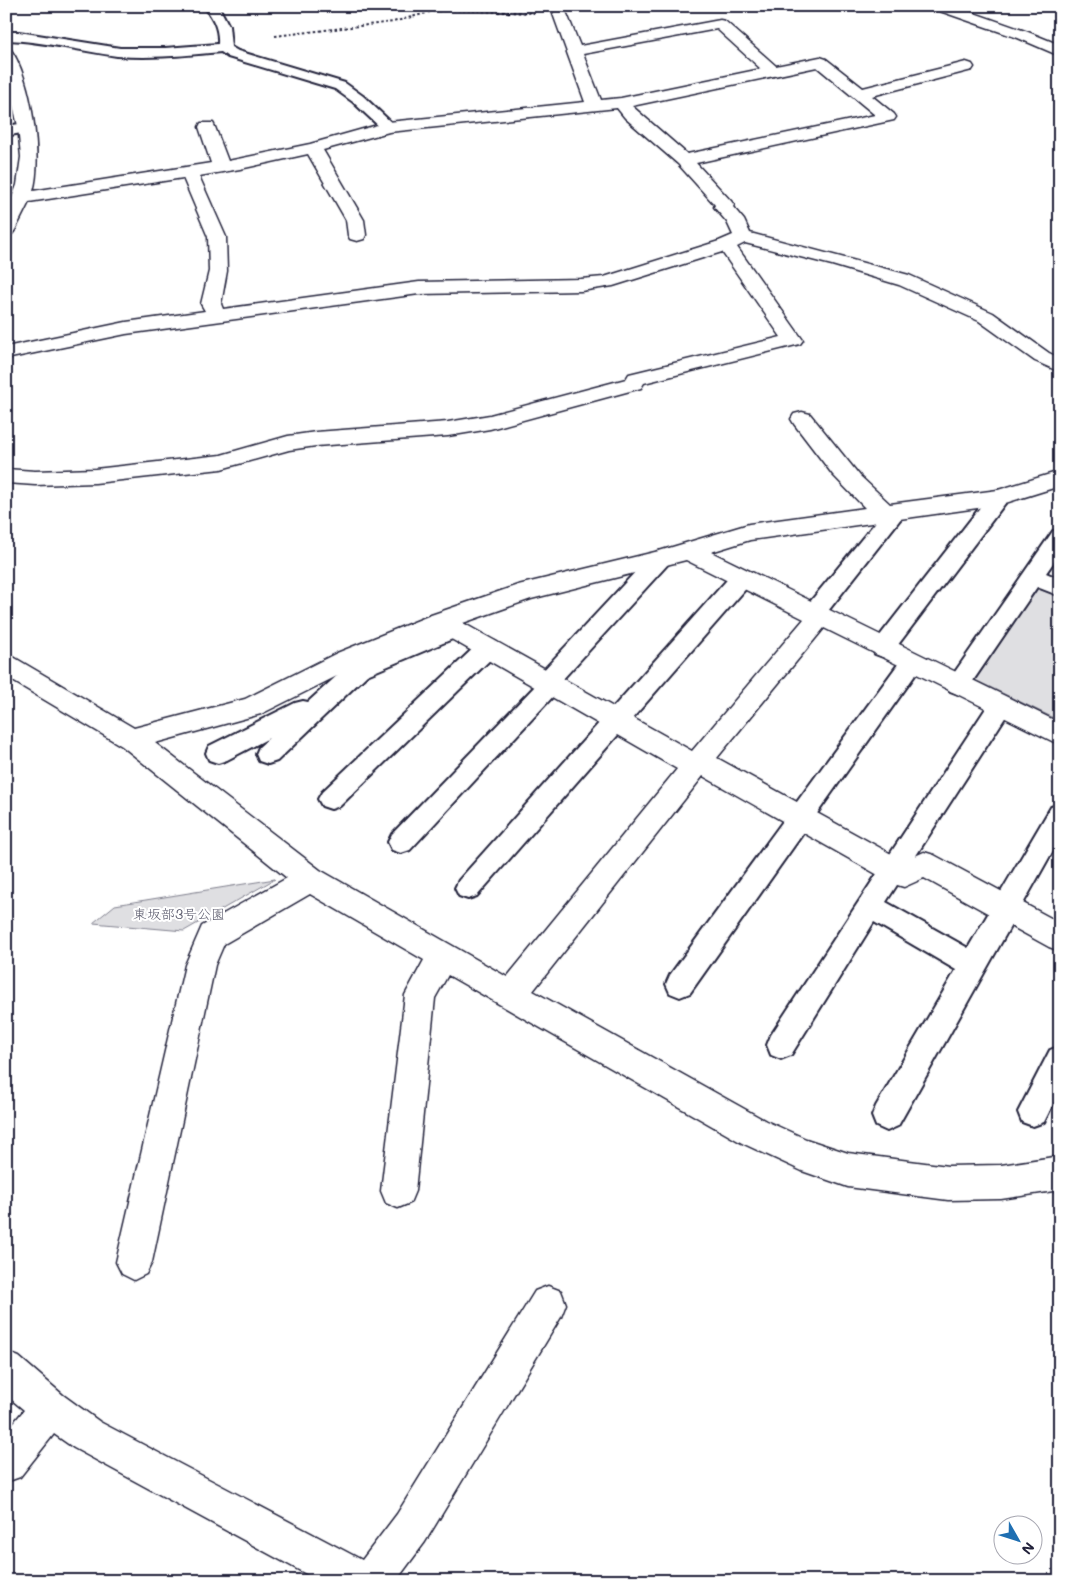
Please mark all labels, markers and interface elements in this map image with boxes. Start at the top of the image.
park label: 東坂部3号公園 [133,904,225,923]
north arrow [994,1514,1044,1564]
text: N [1018,1538,1039,1559]

